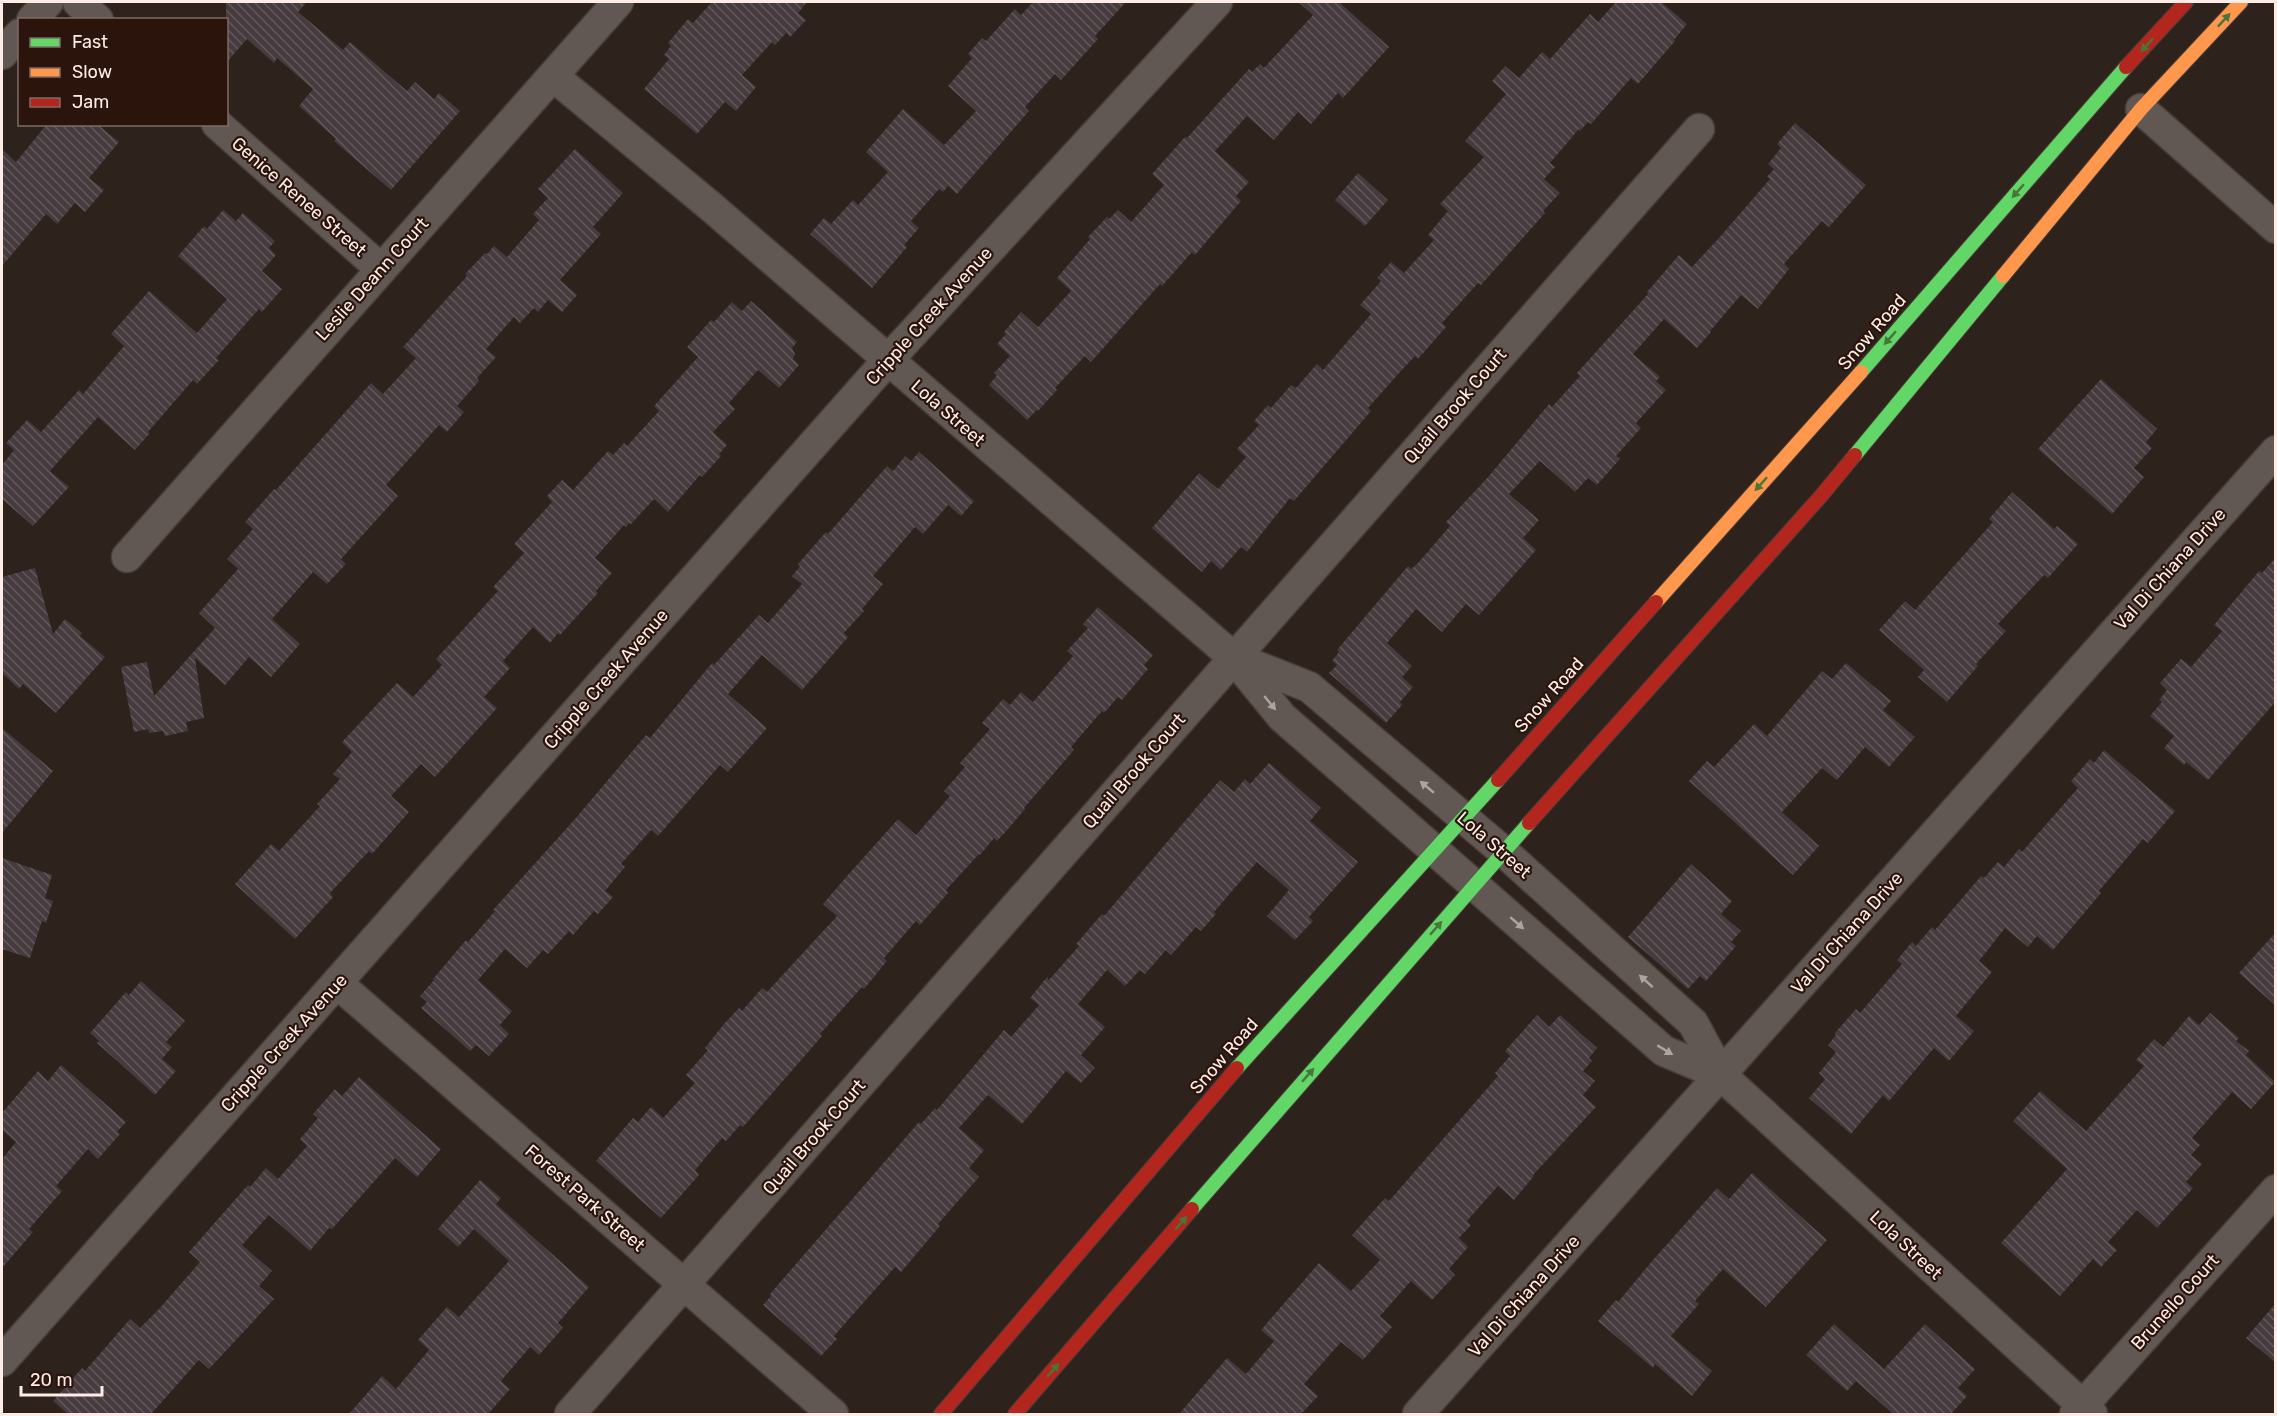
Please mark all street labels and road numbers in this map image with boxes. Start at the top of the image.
street label: Genice Renee Street [227,133,371,261]
street label: Leslie Deann Court [311,213,433,345]
street label: Cripple Creek Avenue [861,242,997,390]
street label: Snow Road [1833,290,1911,374]
street label: Quail Brook Court [1399,344,1511,468]
street label: Lola Street [906,375,990,451]
street label: Val Di Chiana Drive [2109,503,2231,635]
street label: Cripple Creek Avenue [539,604,673,754]
street label: Snow Road [1510,653,1588,737]
street label: Quail Brook Court [1078,709,1190,833]
street label: Lola Street [1452,807,1536,883]
street label: Val Di Chiana Drive [1786,867,1908,999]
street label: Cripple Creek Avenue [216,969,352,1117]
street label: Snow Road [1185,1014,1263,1098]
street label: Quail Brook Court [758,1075,870,1199]
street label: Forest Park Street [521,1140,649,1256]
street label: Lola Street [1865,1206,1947,1284]
street label: Val Di Chiana Drive [1463,1230,1585,1362]
street label: Brunello Court [2126,1250,2224,1354]

